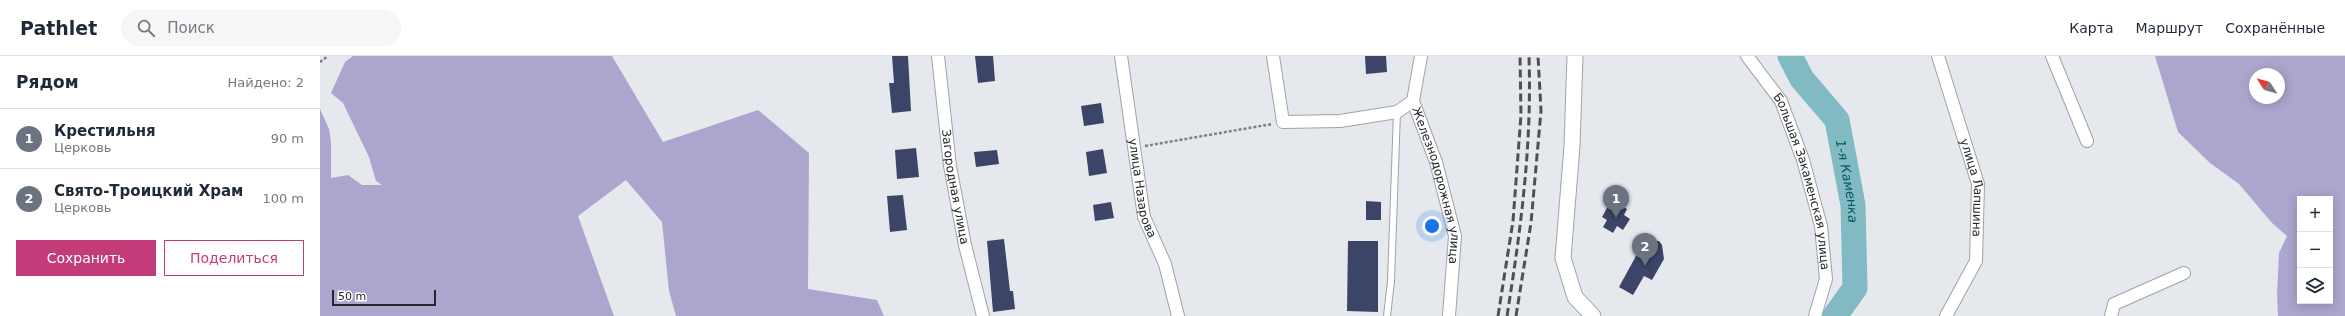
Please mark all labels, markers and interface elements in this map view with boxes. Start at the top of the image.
search box [121,10,401,46]
text: Pathlet [20,17,97,39]
icon: search [135,17,157,39]
text: Поиск [167,19,215,37]
text: Карта [2069,20,2113,36]
text: Маршрут [2135,20,2203,36]
text: Сохранённые [2225,20,2325,36]
north arrow [2249,68,2285,104]
text: Рядом [16,72,79,92]
text: Найдено: 2 [228,75,304,90]
street label: Большая Закаменская улица [1770,90,1832,271]
street label: Железнодорожная улица [1409,105,1462,265]
text: Крестильня [54,122,156,140]
street label: Загородная улица [939,129,972,245]
text: 1 [24,131,34,146]
text: 90 m [271,131,304,146]
street label: улица Назарова [1126,137,1159,240]
street label: улица Лапшина [1957,137,1986,237]
water label: 1-я Каменка [1833,138,1861,223]
text: Церковь [54,140,111,155]
text: Свято-Троицкий Храм [54,182,243,200]
pin: 1 [1603,185,1629,218]
text: 2 [24,191,34,206]
text: 100 m [262,191,304,206]
map controls [2297,196,2333,304]
button: + [2297,196,2333,232]
text: Церковь [54,200,111,215]
your location [1422,216,1442,236]
button: − [2297,232,2333,268]
pin: 2 [1632,233,1658,266]
button: Сохранить [16,240,156,276]
button: Поделиться [164,240,304,276]
button: layers [2297,268,2333,304]
scale bar [332,288,436,307]
text: 50 m [338,290,366,303]

